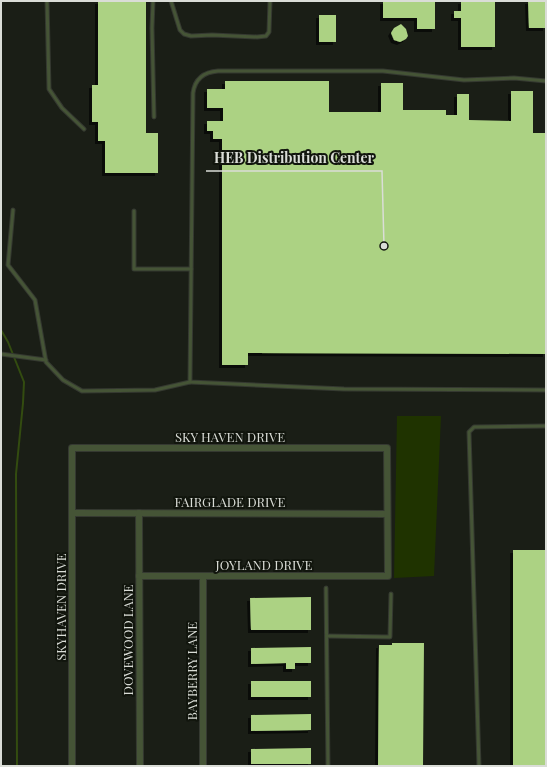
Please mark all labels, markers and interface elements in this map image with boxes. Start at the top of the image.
callout: HEB Distribution Center [206,145,382,171]
text: HEB Distribution Center [214,148,374,167]
street label: SKY HAVEN DRIVE [175,428,285,445]
street label: FAIRGLADE DRIVE [175,493,286,510]
street label: SKYHAVEN DRIVE [52,553,69,661]
street label: JOYLAND DRIVE [215,556,312,573]
street label: DOVEWOOD LANE [119,584,136,696]
street label: BAYBERRY LANE [183,622,200,720]

